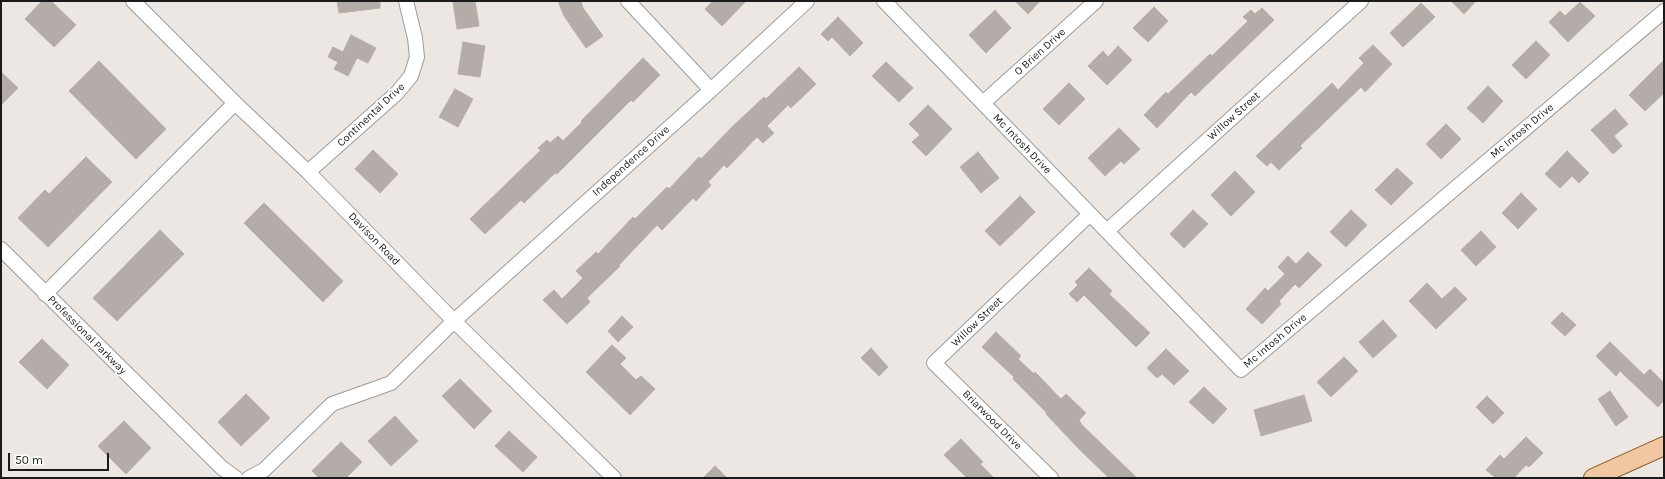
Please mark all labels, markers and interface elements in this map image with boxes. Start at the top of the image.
street label: O Brien Drive [1012,26,1068,78]
street label: Continental Drive [335,80,407,150]
street label: Willow Street [1205,89,1263,143]
street label: Mc Intosh Drive [1488,101,1556,161]
street label: Mc Intosh Drive [990,111,1054,177]
street label: Independence Drive [590,123,672,199]
street label: Davison Road [345,210,403,268]
street label: Professional Parkway [45,293,129,377]
street label: Willow Street [949,294,1005,350]
street label: Mc Intosh Drive [1241,311,1309,371]
street label: Briarwood Drive [959,387,1025,453]
scale bar [10,445,111,471]
text: 50 m [15,453,43,467]

